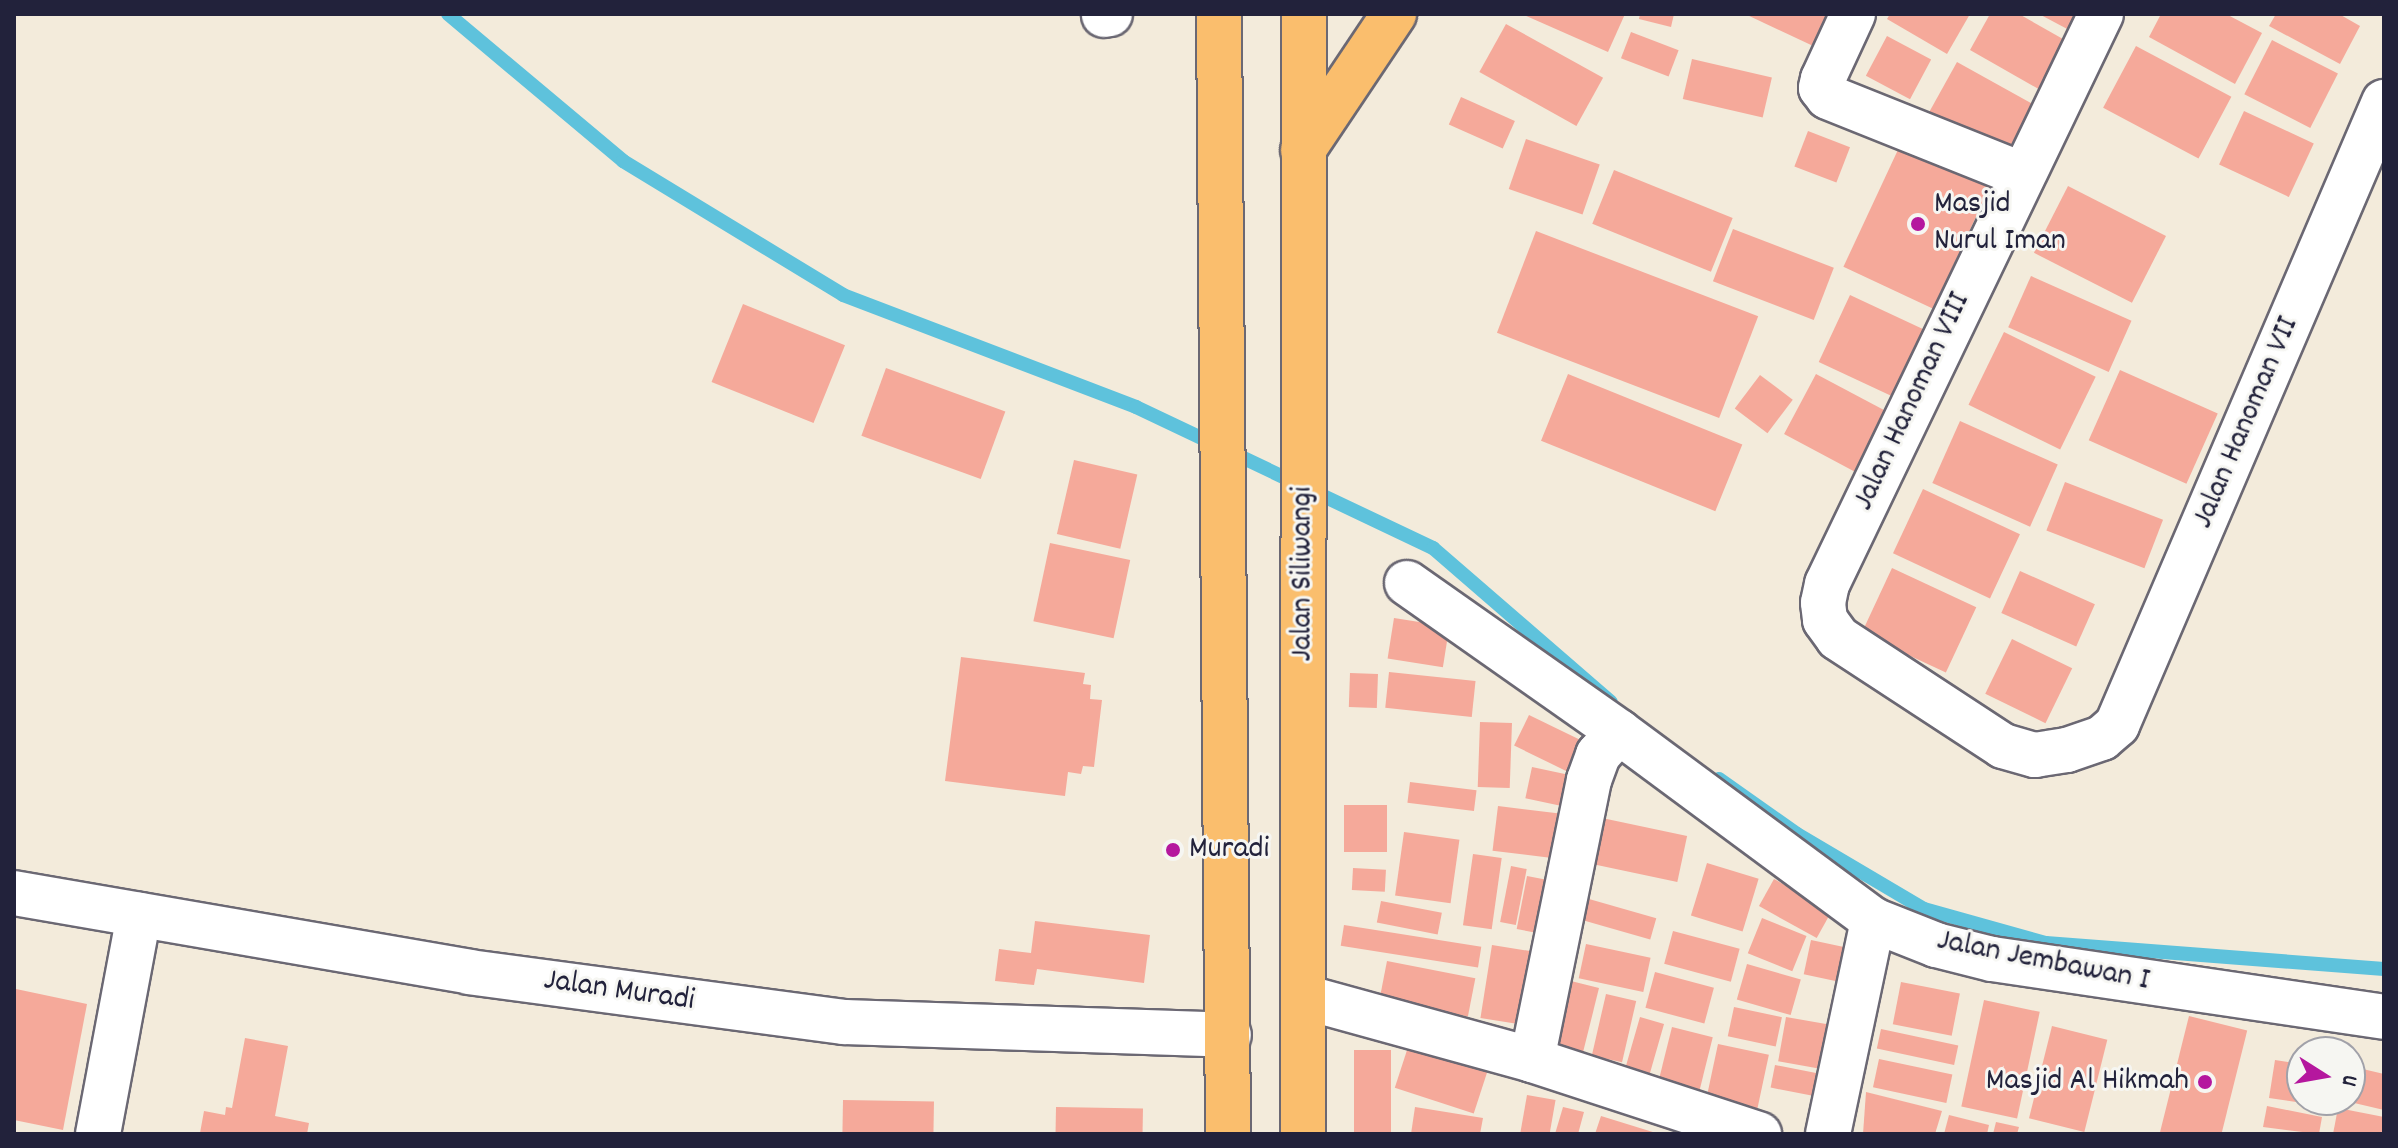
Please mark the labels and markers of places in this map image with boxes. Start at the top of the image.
place label: Masjid Nurul Iman [1934,187,2066,262]
marker: Masjid Nurul Iman [1909,215,1927,233]
place label: Muradi [1189,831,1269,869]
marker: Muradi [1164,841,1182,859]
place label: Masjid Al Hikmah [1986,1063,2189,1101]
marker: Masjid Al Hikmah [2196,1073,2214,1091]

